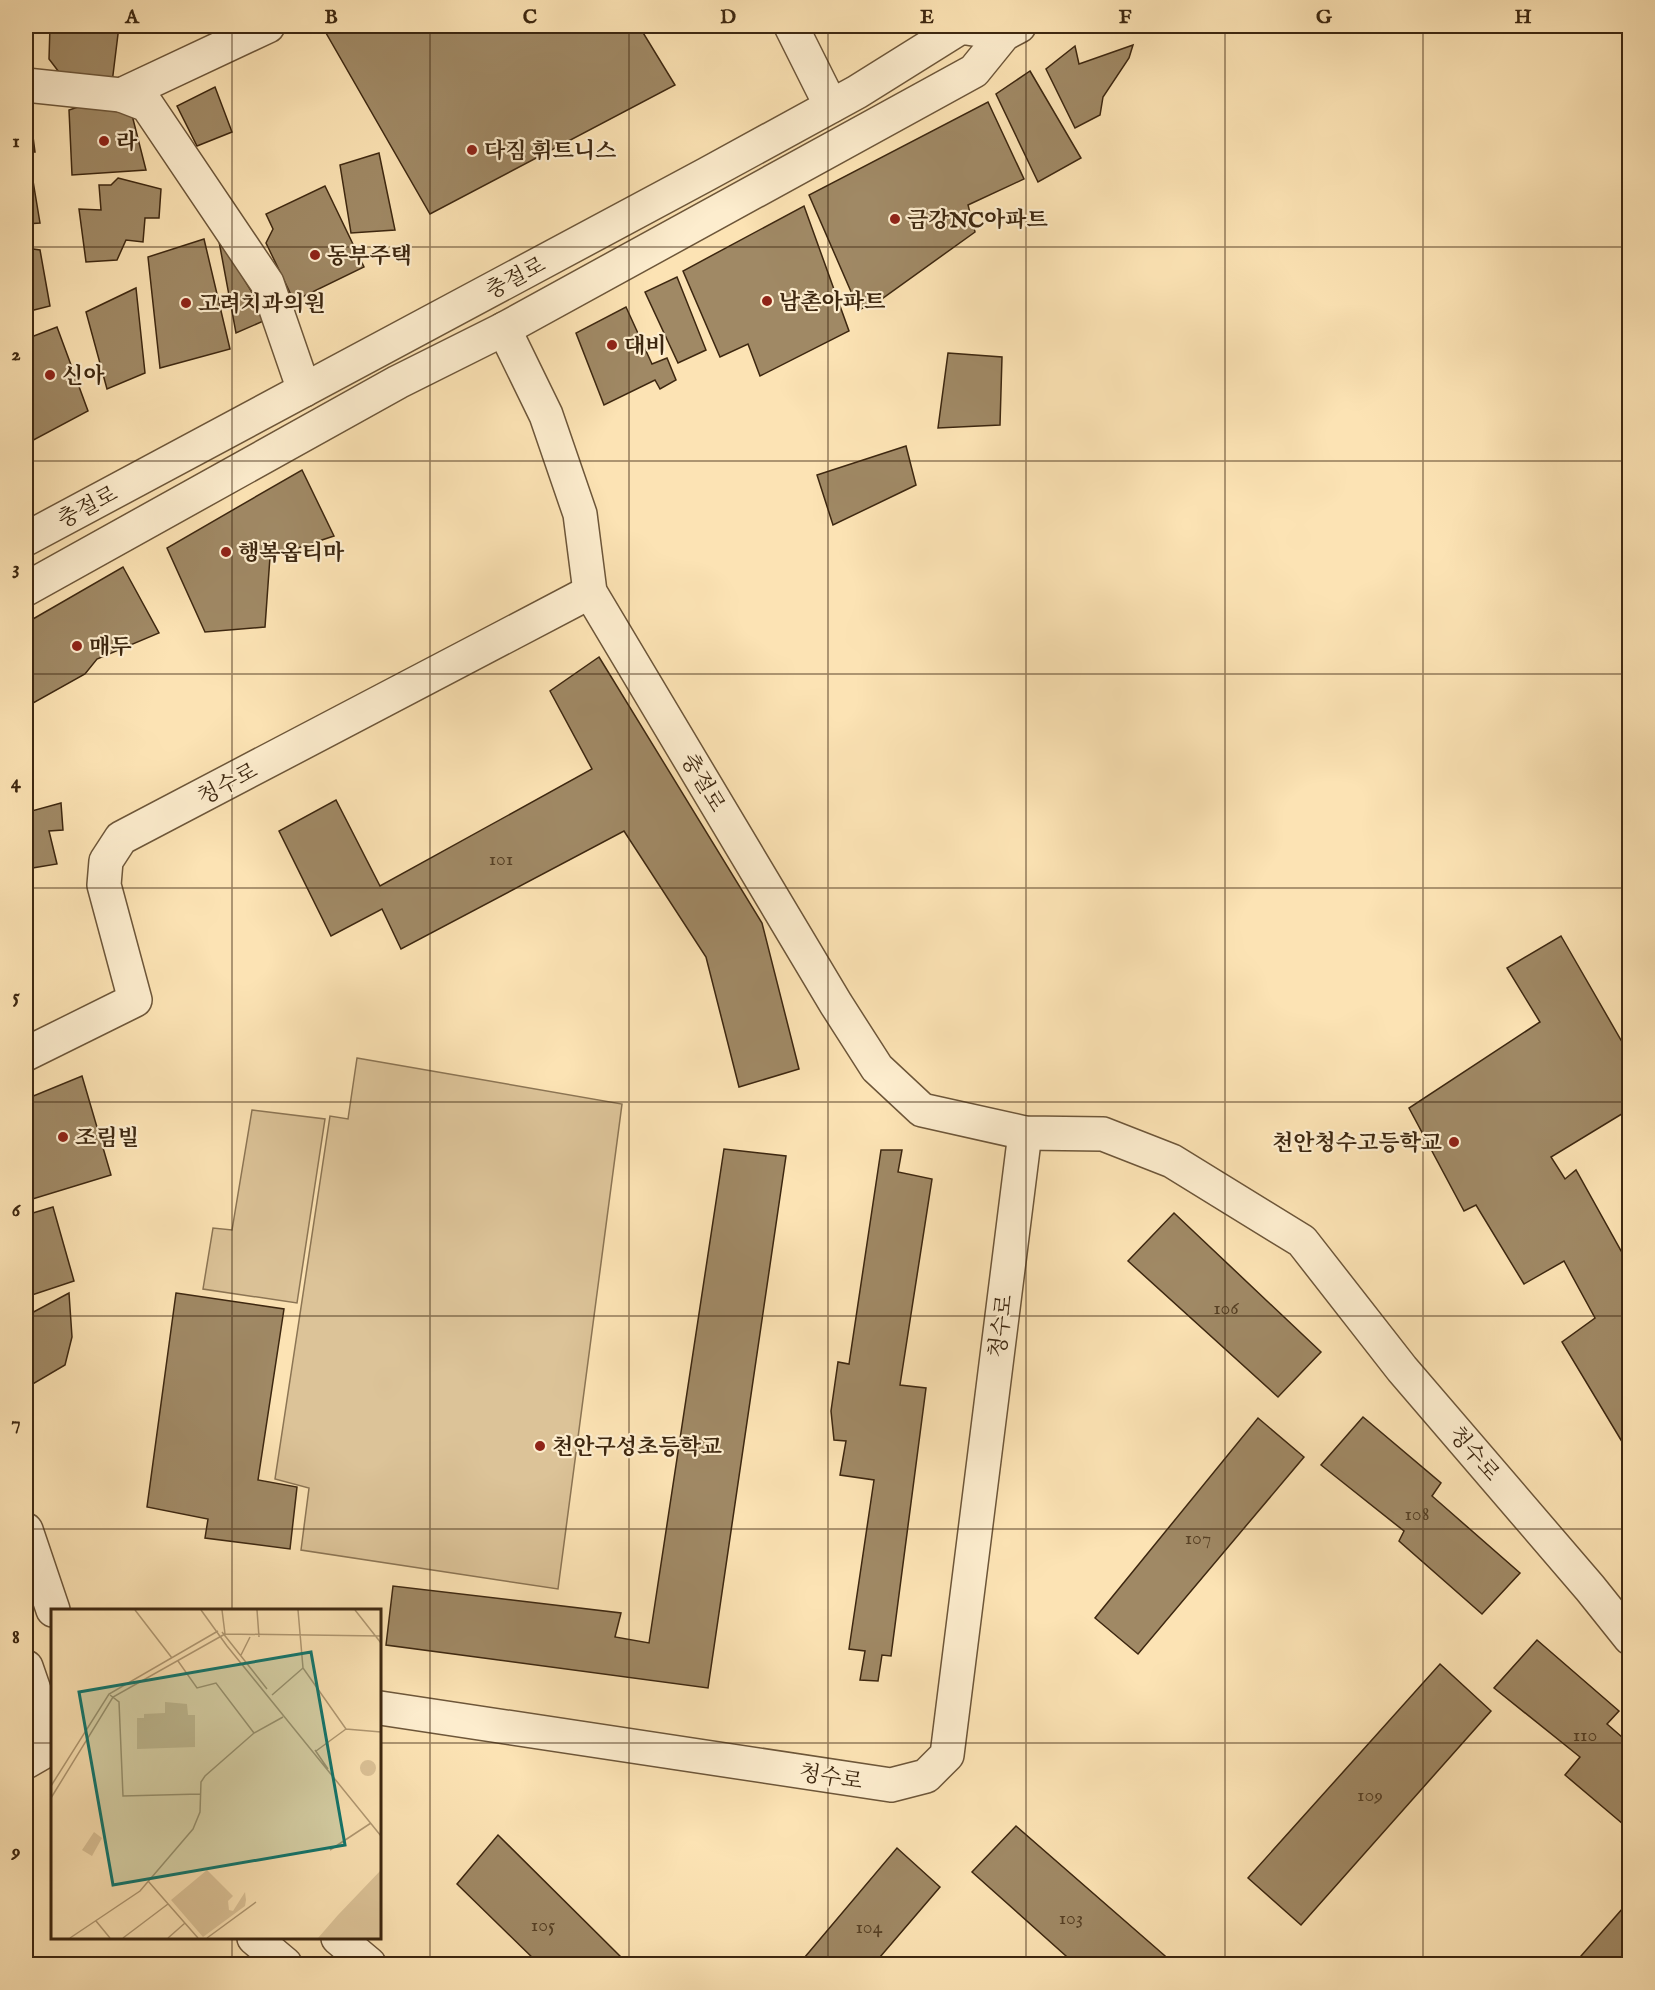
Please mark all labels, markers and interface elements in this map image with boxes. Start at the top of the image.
text: A [124,5,140,30]
text: B [324,5,338,30]
text: C [523,5,537,30]
text: D [720,5,736,30]
text: E [920,5,934,30]
text: F [1119,5,1132,30]
text: G [1316,5,1333,30]
text: H [1514,5,1532,30]
text: 1 [12,129,20,154]
place label: 라 [116,129,138,157]
marker: 라 [97,134,111,148]
place label: 다짐 휘트니스 [484,138,616,166]
marker: 다짐 휘트니스 [465,143,479,157]
place label: 금강NC아파트 [907,207,1049,235]
marker: 금강NC아파트 [888,212,902,226]
place label: 동부주택 [327,243,412,271]
marker: 동부주택 [308,248,322,262]
street label: 충절로 [481,251,551,306]
place label: 남촌아파트 [779,289,886,317]
place label: 고려치과의원 [198,291,326,319]
marker: 남촌아파트 [760,294,774,308]
marker: 고려치과의원 [179,296,193,310]
place label: 대비 [624,333,667,361]
marker: 대비 [605,338,619,352]
text: 2 [11,342,21,367]
place label: 신아 [62,363,105,391]
marker: 신아 [43,368,57,382]
street label: 충절로 [53,480,123,535]
place label: 행복옵티마 [238,540,345,568]
marker: 행복옵티마 [219,545,233,559]
text: 3 [12,556,20,581]
place label: 매두 [89,634,132,662]
marker: 매두 [70,639,84,653]
street label: 충절로 [674,748,731,818]
street label: 청수로 [193,757,263,812]
text: 4 [11,770,22,795]
house number: 101 [489,847,513,872]
text: 5 [12,984,20,1009]
place label: 조림빌 [75,1125,139,1153]
marker: 조림빌 [56,1130,70,1144]
place label: 천안청수고등학교 [1272,1130,1442,1158]
marker: 천안청수고등학교 [1447,1135,1461,1149]
text: 6 [12,1198,22,1223]
street label: 청수로 [984,1293,1020,1360]
house number: 106 [1213,1296,1239,1321]
text: 7 [11,1411,21,1436]
street label: 청수로 [1442,1421,1505,1488]
place label: 천안구성초등학교 [552,1434,722,1462]
marker: 천안구성초등학교 [533,1439,547,1453]
house number: 108 [1404,1502,1430,1527]
house number: 107 [1185,1526,1211,1551]
inset map [51,1609,381,1939]
text: 8 [12,1625,20,1650]
house number: 110 [1573,1723,1597,1748]
street label: 청수로 [797,1759,864,1797]
house number: 109 [1357,1783,1383,1808]
text: 9 [11,1839,21,1864]
house number: 103 [1059,1906,1083,1931]
house number: 105 [531,1913,555,1938]
house number: 104 [856,1915,883,1940]

